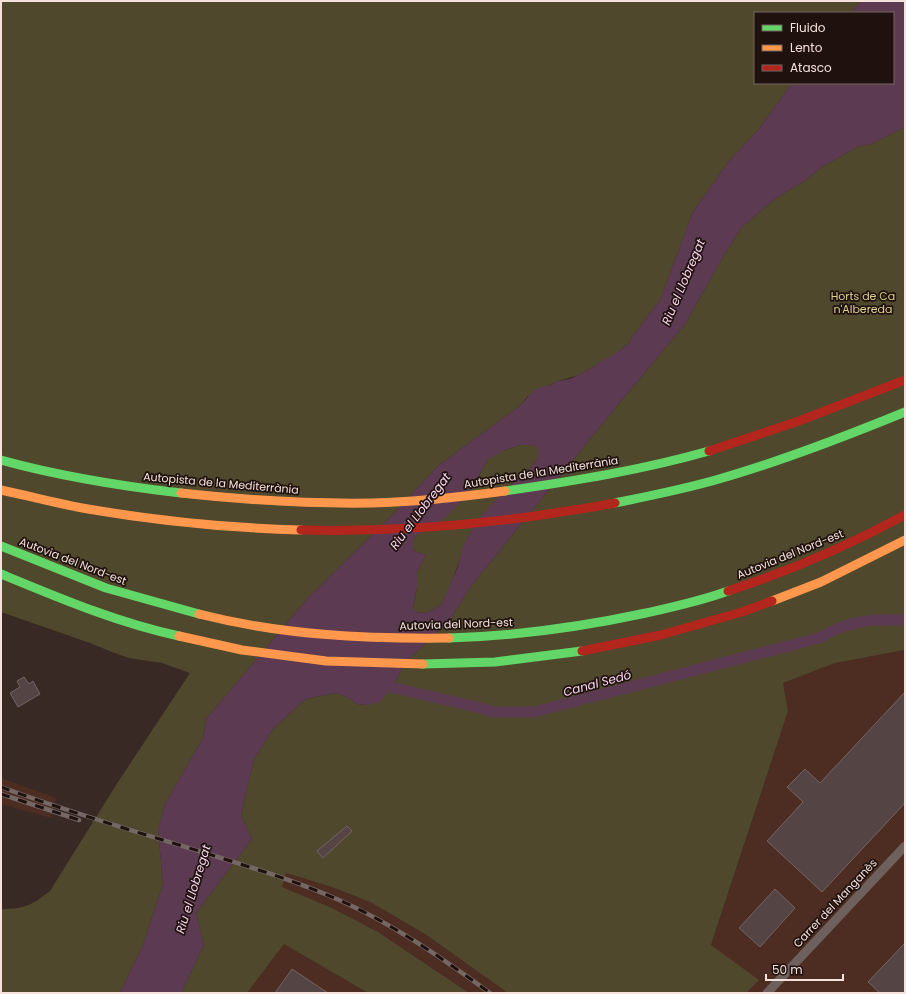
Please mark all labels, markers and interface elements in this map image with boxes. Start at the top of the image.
legend [754,12,894,84]
text: Fluido [790,19,826,36]
text: Lento [790,39,823,56]
text: Atasco [790,59,832,76]
water label: Riu el Llobregat [657,236,709,328]
park label: Horts de Ca n'Albereda [831,288,895,317]
street label: Autopista de la Mediterrània [463,452,619,492]
street label: Autopista de la Mediterrània [143,468,299,498]
water label: Riu el Llobregat [386,469,455,553]
street label: Autovia del Nord-est [734,525,846,583]
street label: Autovia del Nord-est [17,533,129,589]
street label: Autovia del Nord-est [399,614,513,634]
water label: Canal Sedó [561,666,633,700]
water label: Riu el Llobregat [171,842,215,935]
street label: Carrer del Manganès [789,855,881,951]
scale bar [766,956,843,982]
text: 50 m [772,961,803,978]

